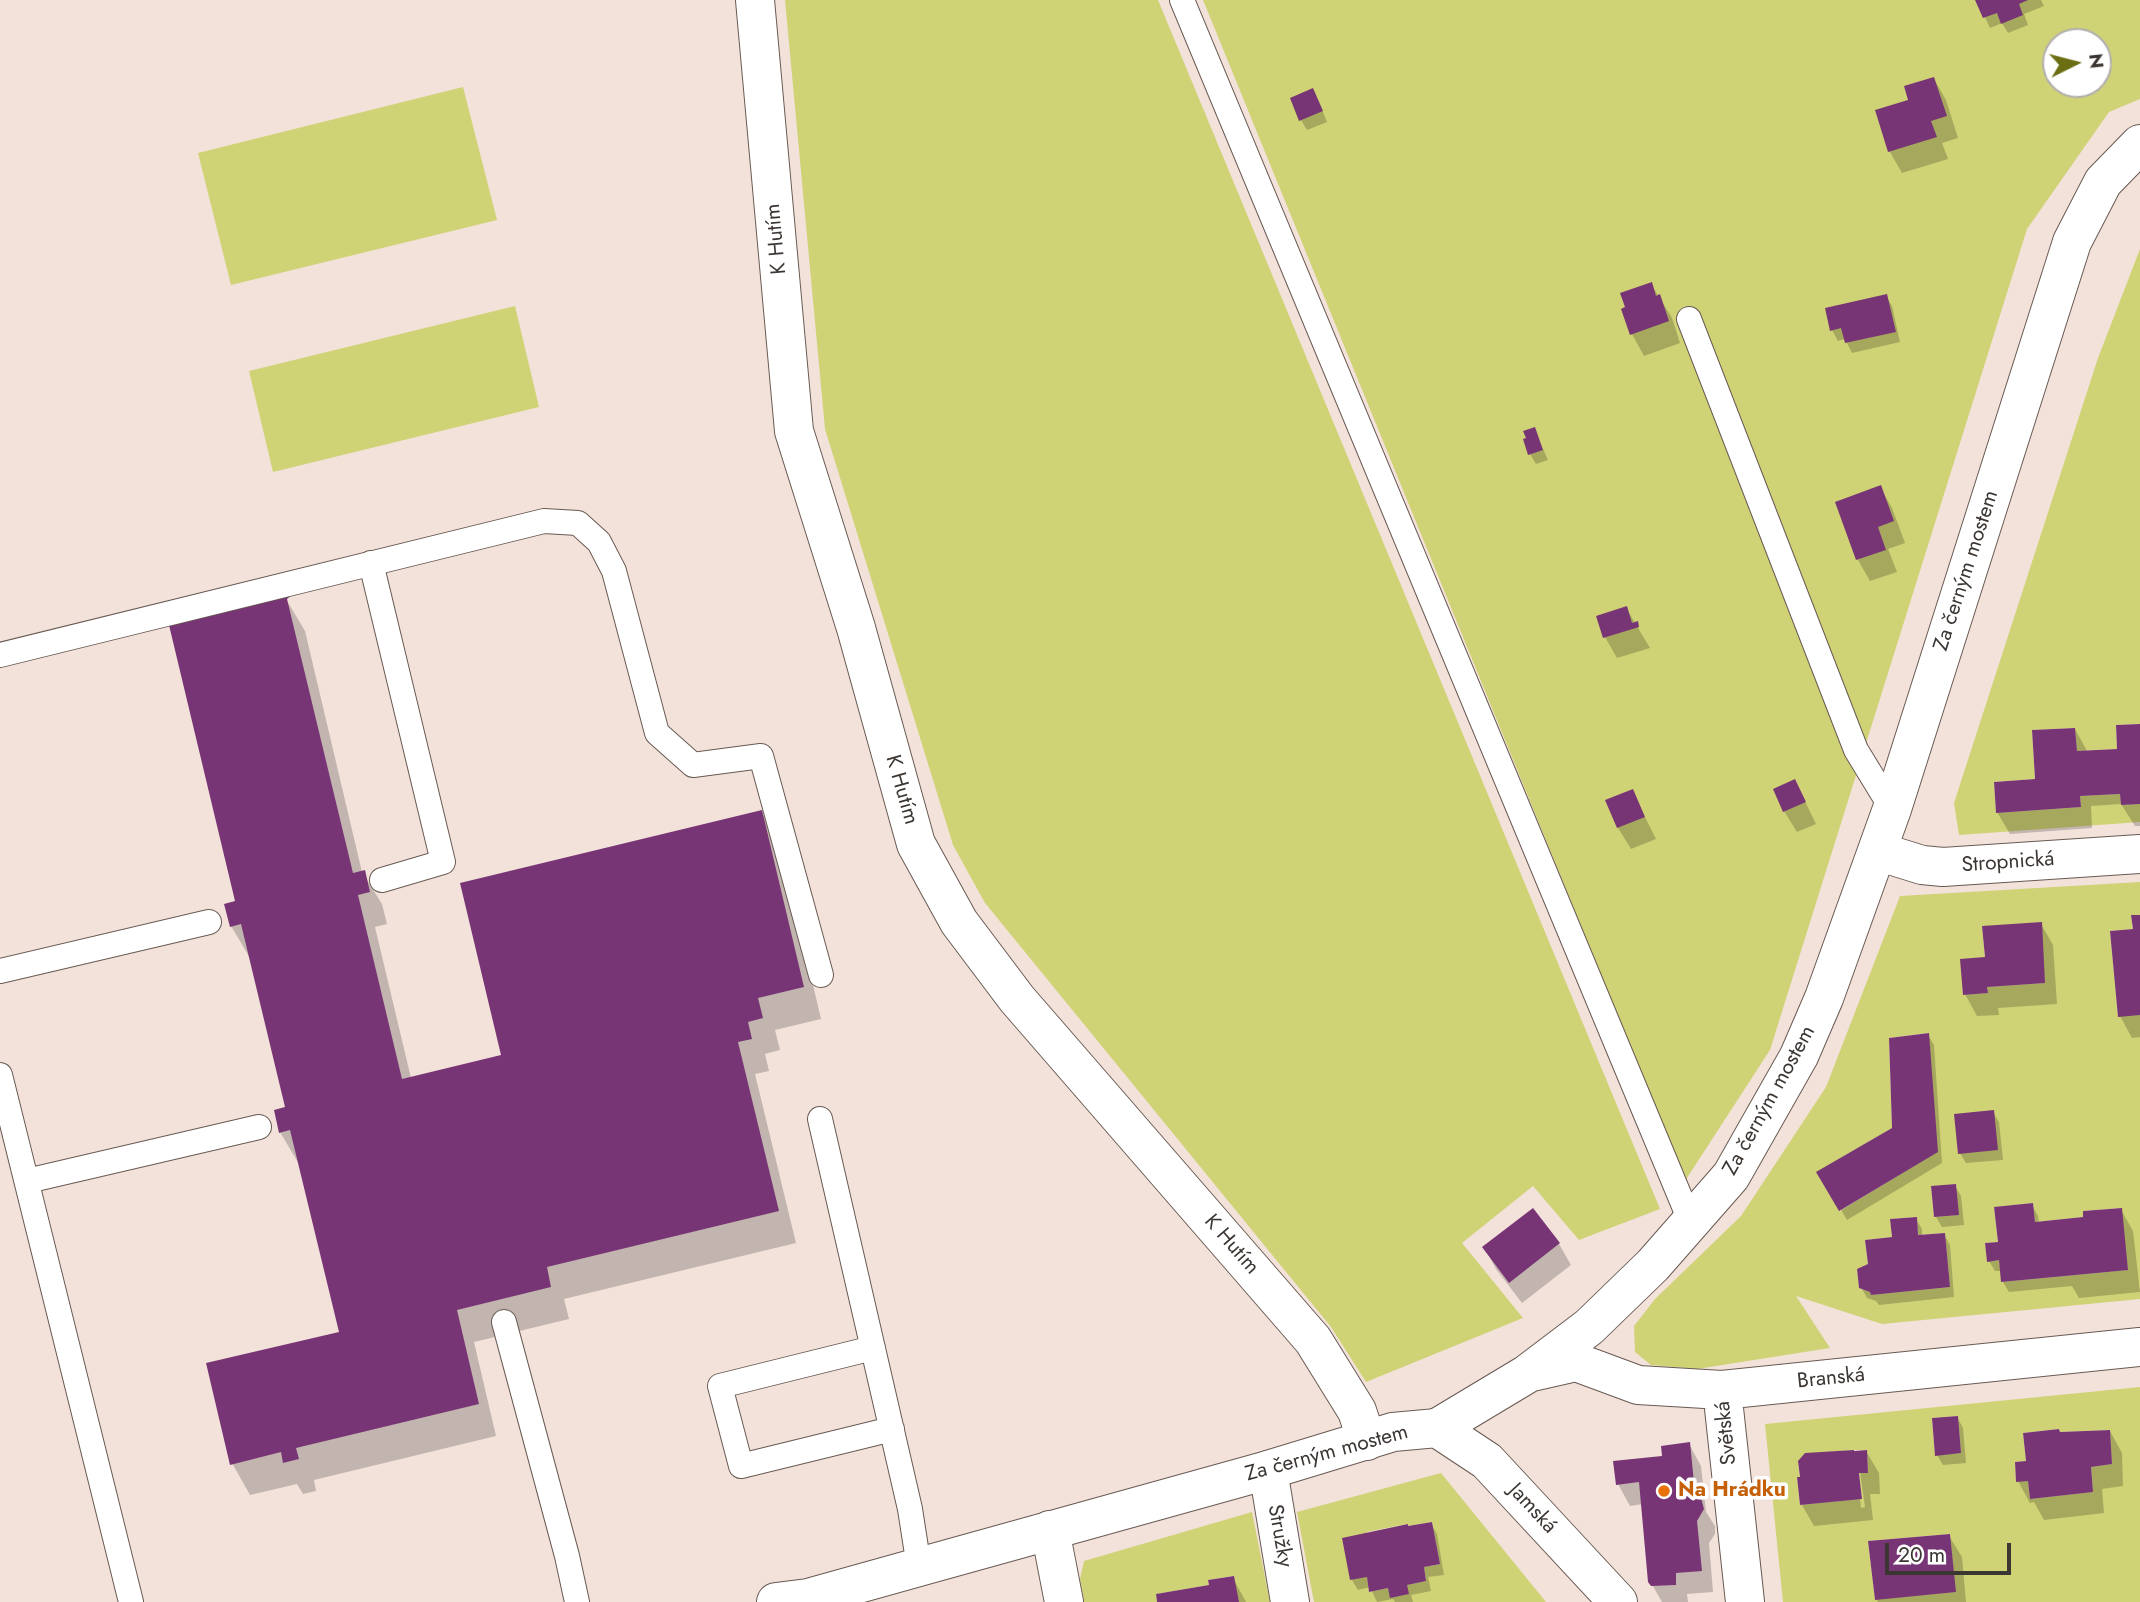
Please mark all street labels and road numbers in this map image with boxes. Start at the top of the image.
street label: K Hutím [761,202,793,276]
street label: Za černým mostem [1929,488,2005,654]
street label: K Hutím [879,752,923,828]
street label: Stropnická [1961,847,2055,879]
street label: Za černým mostem [1718,1022,1822,1180]
street label: K Hutím [1198,1210,1264,1280]
street label: Branská [1796,1363,1866,1395]
street label: Světská [1711,1400,1743,1466]
street label: Za černým mostem [1243,1420,1411,1488]
street label: Jamská [1503,1479,1561,1539]
street label: Stružky [1261,1503,1297,1569]

